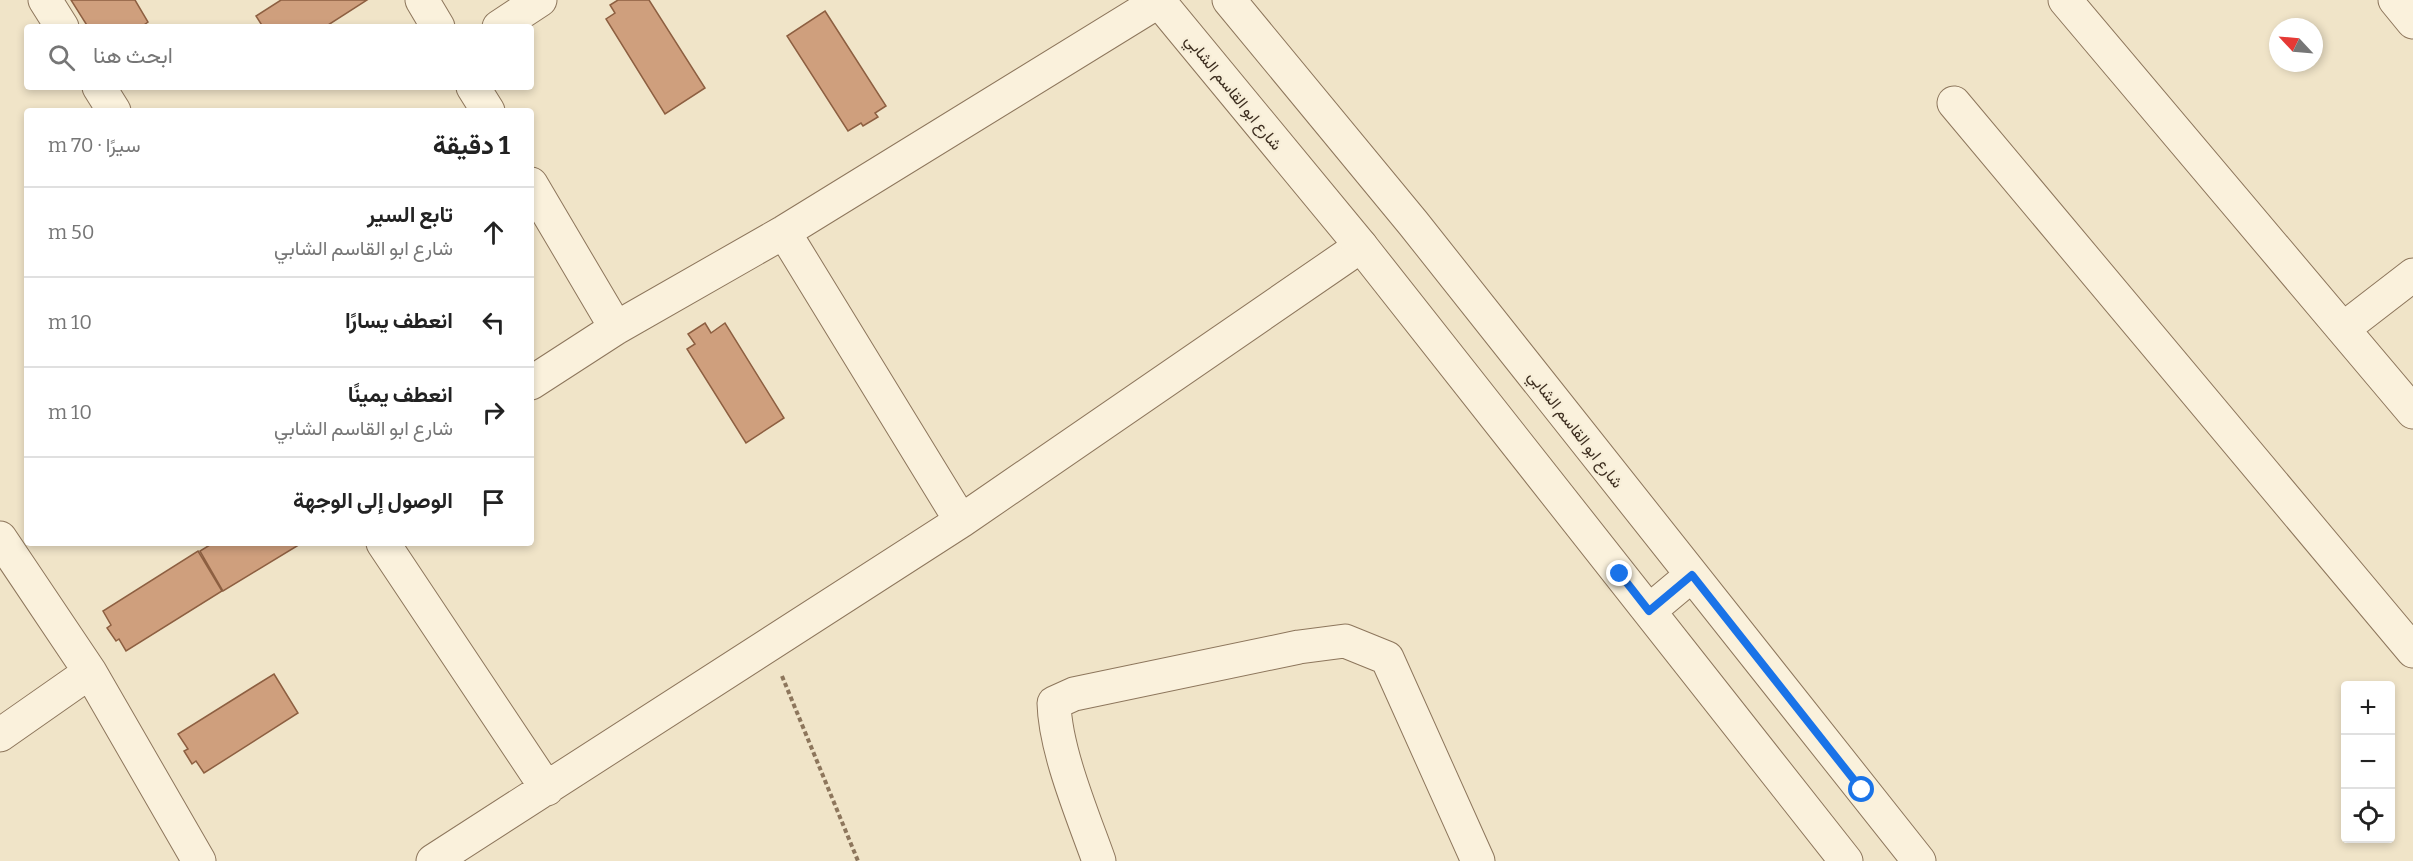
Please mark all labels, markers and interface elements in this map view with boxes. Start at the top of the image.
north arrow [2269,18,2323,72]
search box [24,24,534,90]
street label: شارع ابو القاسم الشابي [1178,31,1286,156]
icon: search [45,41,78,74]
text: ابحث هنا [93,42,173,69]
text: 1 دقيقة [433,130,510,161]
text: سيرًا · 70 m [48,133,141,157]
text: تابع السير [367,201,453,228]
icon: ahead [477,216,510,249]
text: 50 m [48,220,95,244]
text: شارع ابو القاسم الشابي [274,236,453,260]
icon: left [477,306,510,339]
text: انعطف يسارًا [345,307,453,334]
text: 10 m [48,310,92,334]
street label: شارع ابو القاسم الشابي [1521,367,1627,494]
text: انعطف يمينًا [348,381,453,408]
icon: right [477,396,510,429]
text: 10 m [48,400,92,424]
text: شارع ابو القاسم الشابي [274,416,453,440]
icon: arrive [477,486,510,519]
text: الوصول إلى الوجهة [293,487,453,514]
route end [1606,560,1632,586]
map controls [2341,681,2395,843]
button: + [2341,681,2395,735]
button: − [2341,735,2395,789]
route start [1848,776,1874,802]
button: locate [2341,789,2395,843]

